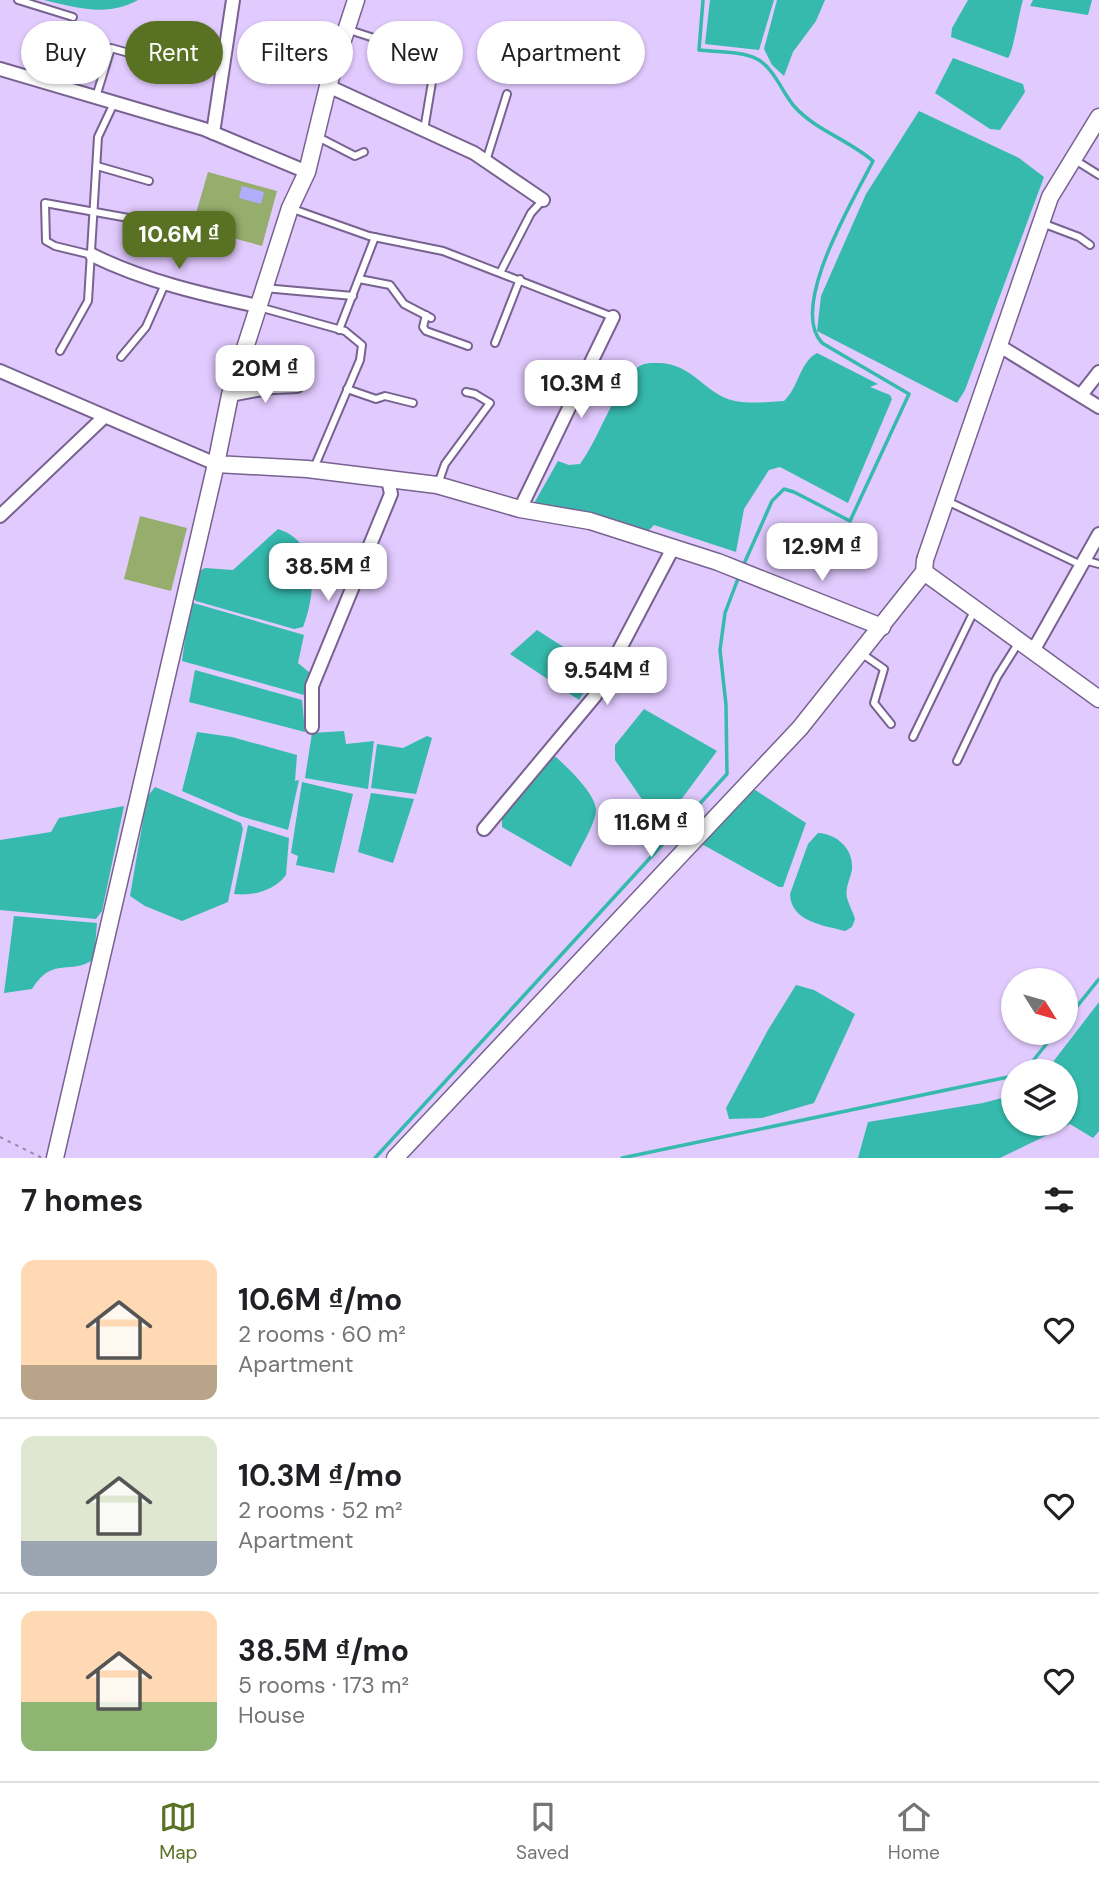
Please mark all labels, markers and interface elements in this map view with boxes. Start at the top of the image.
chip: Buy [21,21,111,84]
chip: Rent [125,21,223,84]
chip: Filters [237,21,353,84]
chip: New [367,21,463,84]
chip: Apartment [477,21,645,84]
pin: 10.6M ₫ [114,212,244,271]
text: 10.6M ₫ [139,219,219,249]
pin: 20M ₫ [216,346,314,405]
text: 20M ₫ [232,353,298,383]
pin: 10.3M ₫ [516,360,646,420]
text: 10.3M ₫ [541,368,621,398]
pin: 12.9M ₫ [757,524,887,583]
text: 12.9M ₫ [783,531,861,561]
pin: 38.5M ₫ [263,544,393,603]
text: 38.5M ₫ [285,551,371,581]
pin: 9.54M ₫ [542,648,672,707]
text: 9.54M ₫ [564,655,650,685]
pin: 11.6M ₫ [586,800,716,859]
text: 11.6M ₫ [614,807,688,837]
north arrow [1001,968,1078,1045]
map controls [1001,968,1078,1136]
button: layers [1001,1059,1078,1136]
text: 7 homes [21,1181,143,1220]
icon: filters [1040,1181,1078,1219]
text: 10.6M ₫/mo [238,1280,402,1319]
icon: home [77,1288,161,1372]
icon: heart [1040,1311,1078,1349]
text: 2 rooms · 60 m² [238,1319,406,1349]
text: Apartment [238,1349,353,1379]
text: 10.3M ₫/mo [238,1456,402,1495]
icon: home [77,1464,161,1548]
icon: heart [1040,1487,1078,1525]
text: 2 rooms · 52 m² [238,1495,403,1525]
text: Apartment [238,1525,353,1555]
text: 38.5M ₫/mo [238,1631,409,1670]
icon: home [77,1639,161,1723]
icon: heart [1040,1662,1078,1700]
text: 5 rooms · 173 m² [238,1670,409,1700]
text: House [238,1700,305,1730]
tab: Map [159,1798,197,1865]
tab: Saved [516,1798,569,1865]
tab: Home [888,1798,940,1865]

